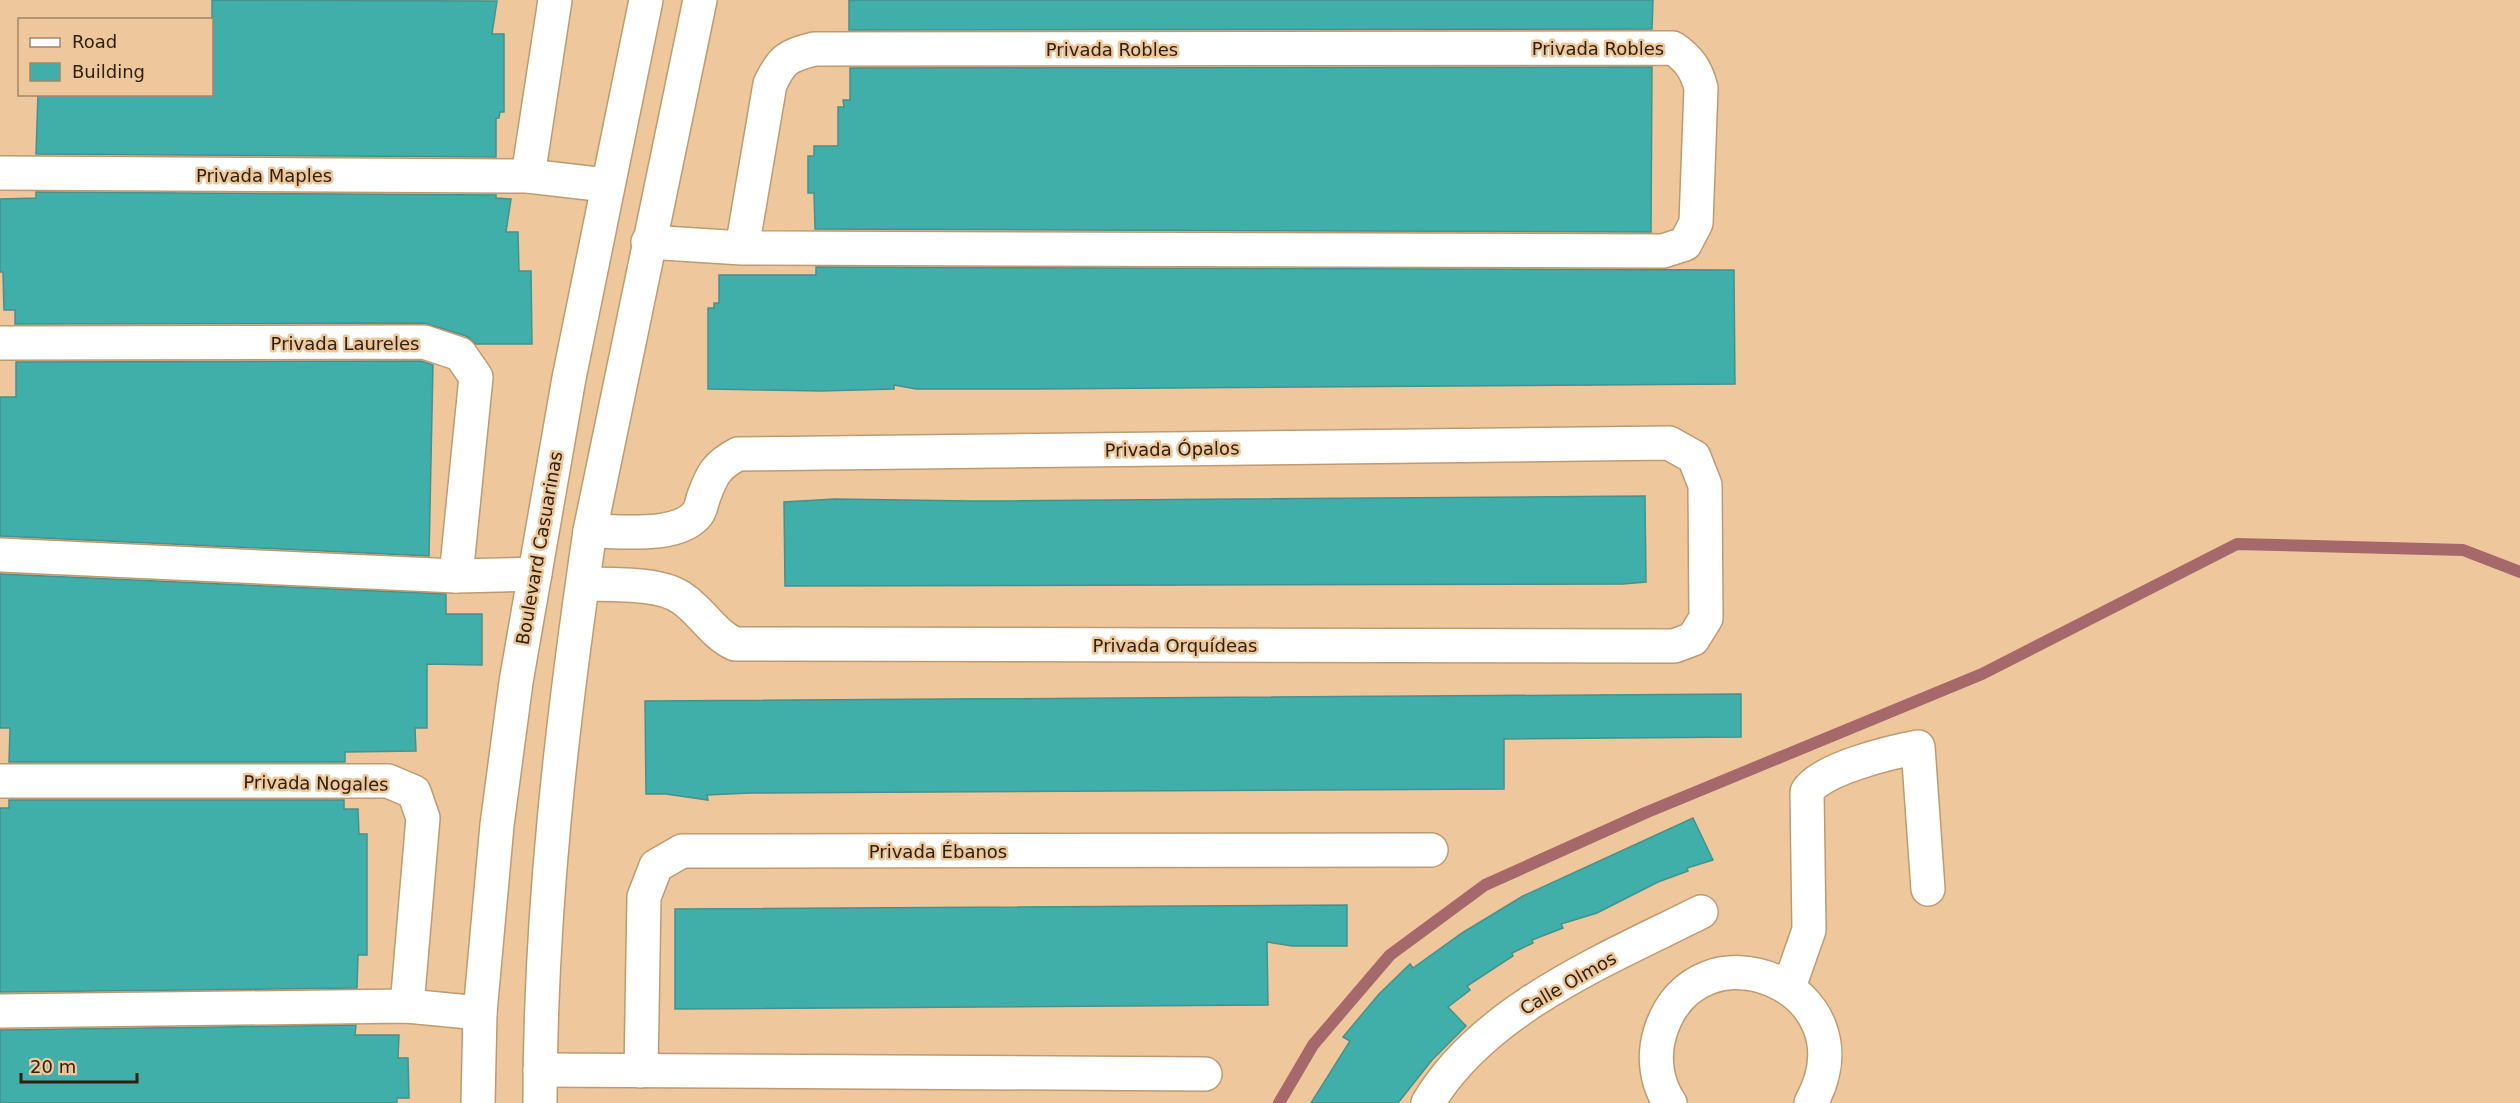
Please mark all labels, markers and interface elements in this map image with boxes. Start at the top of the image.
legend [18,18,213,96]
text: Road [72,31,117,52]
street label: Privada Robles [1532,38,1664,59]
street label: Privada Robles [1046,39,1178,60]
text: Building [72,61,145,82]
street label: Privada Maples [196,165,332,186]
street label: Privada Laureles [271,333,419,354]
street label: Privada Ópalos [1104,437,1240,461]
street label: Boulevard Casuarinas [512,449,566,647]
street label: Privada Orquídeas [1093,635,1257,656]
street label: Privada Nogales [243,771,389,795]
street label: Privada Ébanos [869,841,1007,862]
street label: Calle Olmos [1516,947,1620,1019]
scale bar [21,1046,136,1084]
text: 20 m [30,1056,76,1077]

